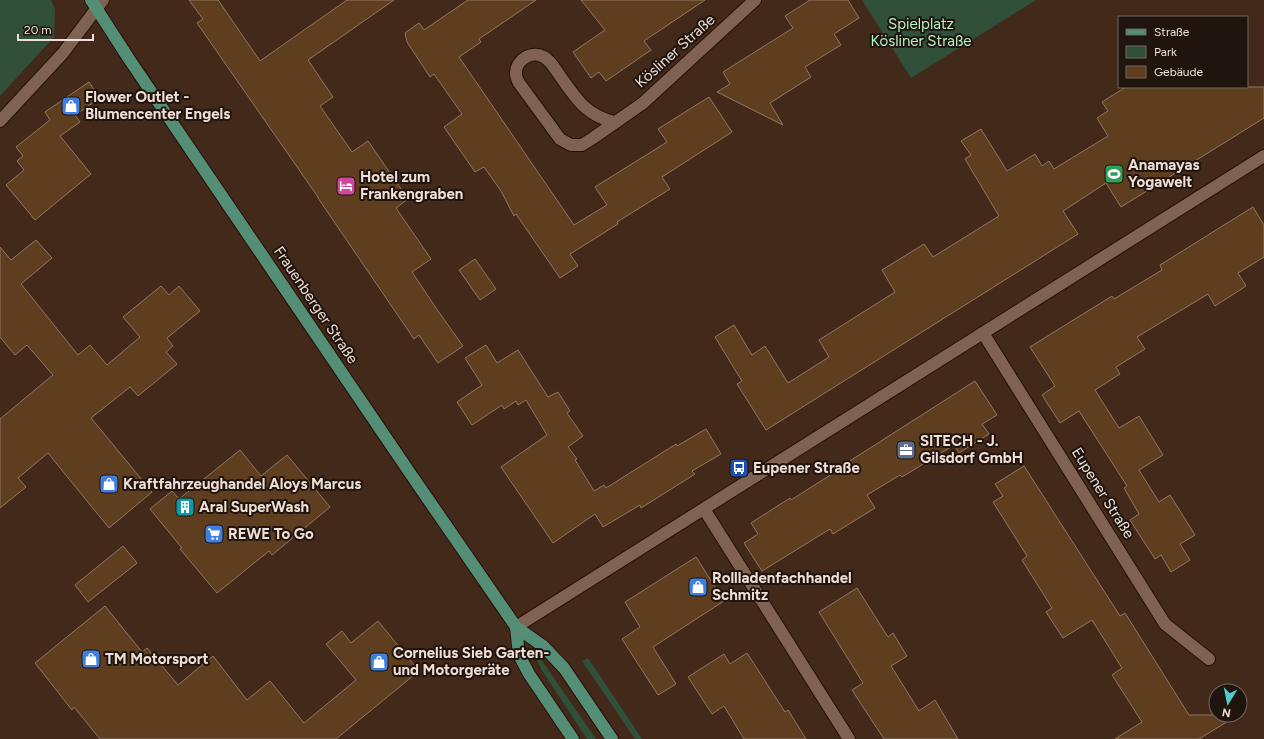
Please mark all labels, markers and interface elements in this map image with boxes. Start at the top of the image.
street label: Kösliner Straße [631,10,719,92]
park label: Spielplatz Kösliner Straße [870,15,972,50]
scale bar [18,16,93,42]
legend [1118,16,1248,88]
text: 20 m [24,23,52,37]
text: Straße [1154,25,1190,39]
text: Park [1154,45,1177,59]
text: Gebäude [1154,65,1204,79]
place label: Flower Outlet - Blumencenter Engels [85,88,230,123]
shop icon: Flower Outlet - Blumencenter Engels [60,95,82,117]
place label: Anamayas Yogawelt [1128,156,1199,191]
sports icon: Anamayas Yogawelt [1103,163,1125,185]
place label: Hotel zum Frankengraben [360,168,463,203]
hotel icon: Hotel zum Frankengraben [335,175,357,197]
street label: Frauenberger Straße [270,243,362,367]
place label: SITECH - J. Gilsdorf GmbH [920,432,1023,467]
office icon: SITECH - J. Gilsdorf GmbH [895,439,917,461]
street label: Eupener Straße [1068,444,1138,542]
bus stop icon: Eupener Straße [728,457,750,479]
place label: Eupener Straße [753,459,860,477]
shop icon: Kraftfahrzeughandel Aloys Marcus [98,473,120,495]
place label: Kraftfahrzeughandel Aloys Marcus [123,475,361,493]
building icon: Aral SuperWash [174,496,196,518]
place label: Aral SuperWash [199,498,309,516]
supermarket icon: REWE To Go [203,523,225,545]
place label: REWE To Go [228,525,314,543]
place label: Rollladenfachhandel Schmitz [712,569,852,604]
shop icon: Rollladenfachhandel Schmitz [687,576,709,598]
place label: Cornelius Sieb Garten- und Motorgeräte [393,644,549,679]
shop icon: TM Motorsport [80,648,102,670]
place label: TM Motorsport [105,650,209,668]
shop icon: Cornelius Sieb Garten- und Motorgeräte [368,651,390,673]
north arrow [1208,683,1248,723]
text: N [1221,705,1232,719]

